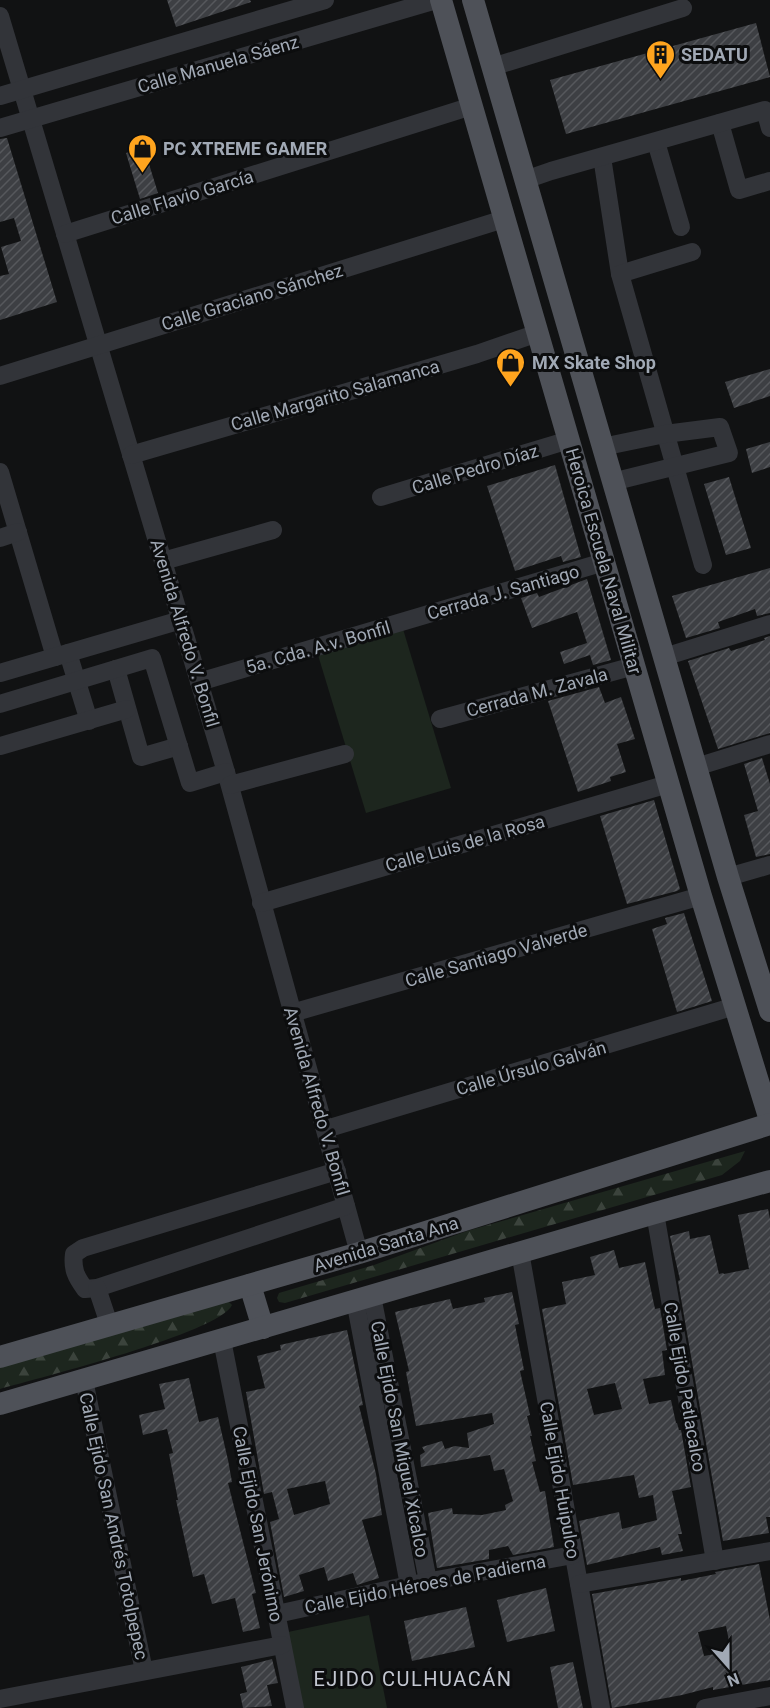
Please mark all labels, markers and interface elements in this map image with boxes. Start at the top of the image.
street label: Calle Manuela Sáenz [135,31,301,97]
building icon: SEDATU [644,38,676,80]
place label: SEDATU [681,44,748,65]
shop icon: PC XTREME GAMER [126,132,158,174]
place label: PC XTREME GAMER [163,138,328,159]
street label: Calle Flavio García [108,165,256,229]
street label: Calle Graciano Sánchez [159,259,345,335]
shop icon: MX Skate Shop [495,346,527,388]
place label: MX Skate Shop [532,352,656,373]
street label: Calle Margarito Salamanca [228,355,442,435]
street label: Calle Pedro Díaz [409,440,541,498]
street label: Heroica Escuela Naval Militar [562,446,646,676]
street label: Avenida Alfredo V. Bonfil [146,537,224,729]
street label: Cerrada J. Santiago [424,560,582,624]
street label: 5a. Cda. A.v. Bonfil [243,616,393,678]
street label: Cerrada M. Zavala [464,663,610,721]
street label: Calle Luis de la Rosa [383,810,547,876]
street label: Calle Santiago Valverde [402,919,590,991]
street label: Avenida Alfredo V. Bonfil [280,1004,354,1198]
street label: Calle Úrsulo Galván [454,1037,608,1099]
street label: Avenida Santa Ana [311,1212,461,1276]
street label: Calle Ejido Petlacalco [660,1300,710,1474]
street label: Calle Ejido San Miguel Xicalco [367,1319,433,1559]
street label: Calle Ejido San Andrés Totolpepec [75,1390,153,1662]
street label: Calle Ejido Huipulco [536,1400,584,1560]
street label: Calle Ejido San Jerónimo [229,1424,287,1624]
street label: Calle Ejido Héroes de Padierna [303,1550,547,1618]
north arrow [698,1636,758,1696]
district label: EJIDO CULHUACÁN [313,1667,513,1691]
text: N [725,1669,742,1690]

